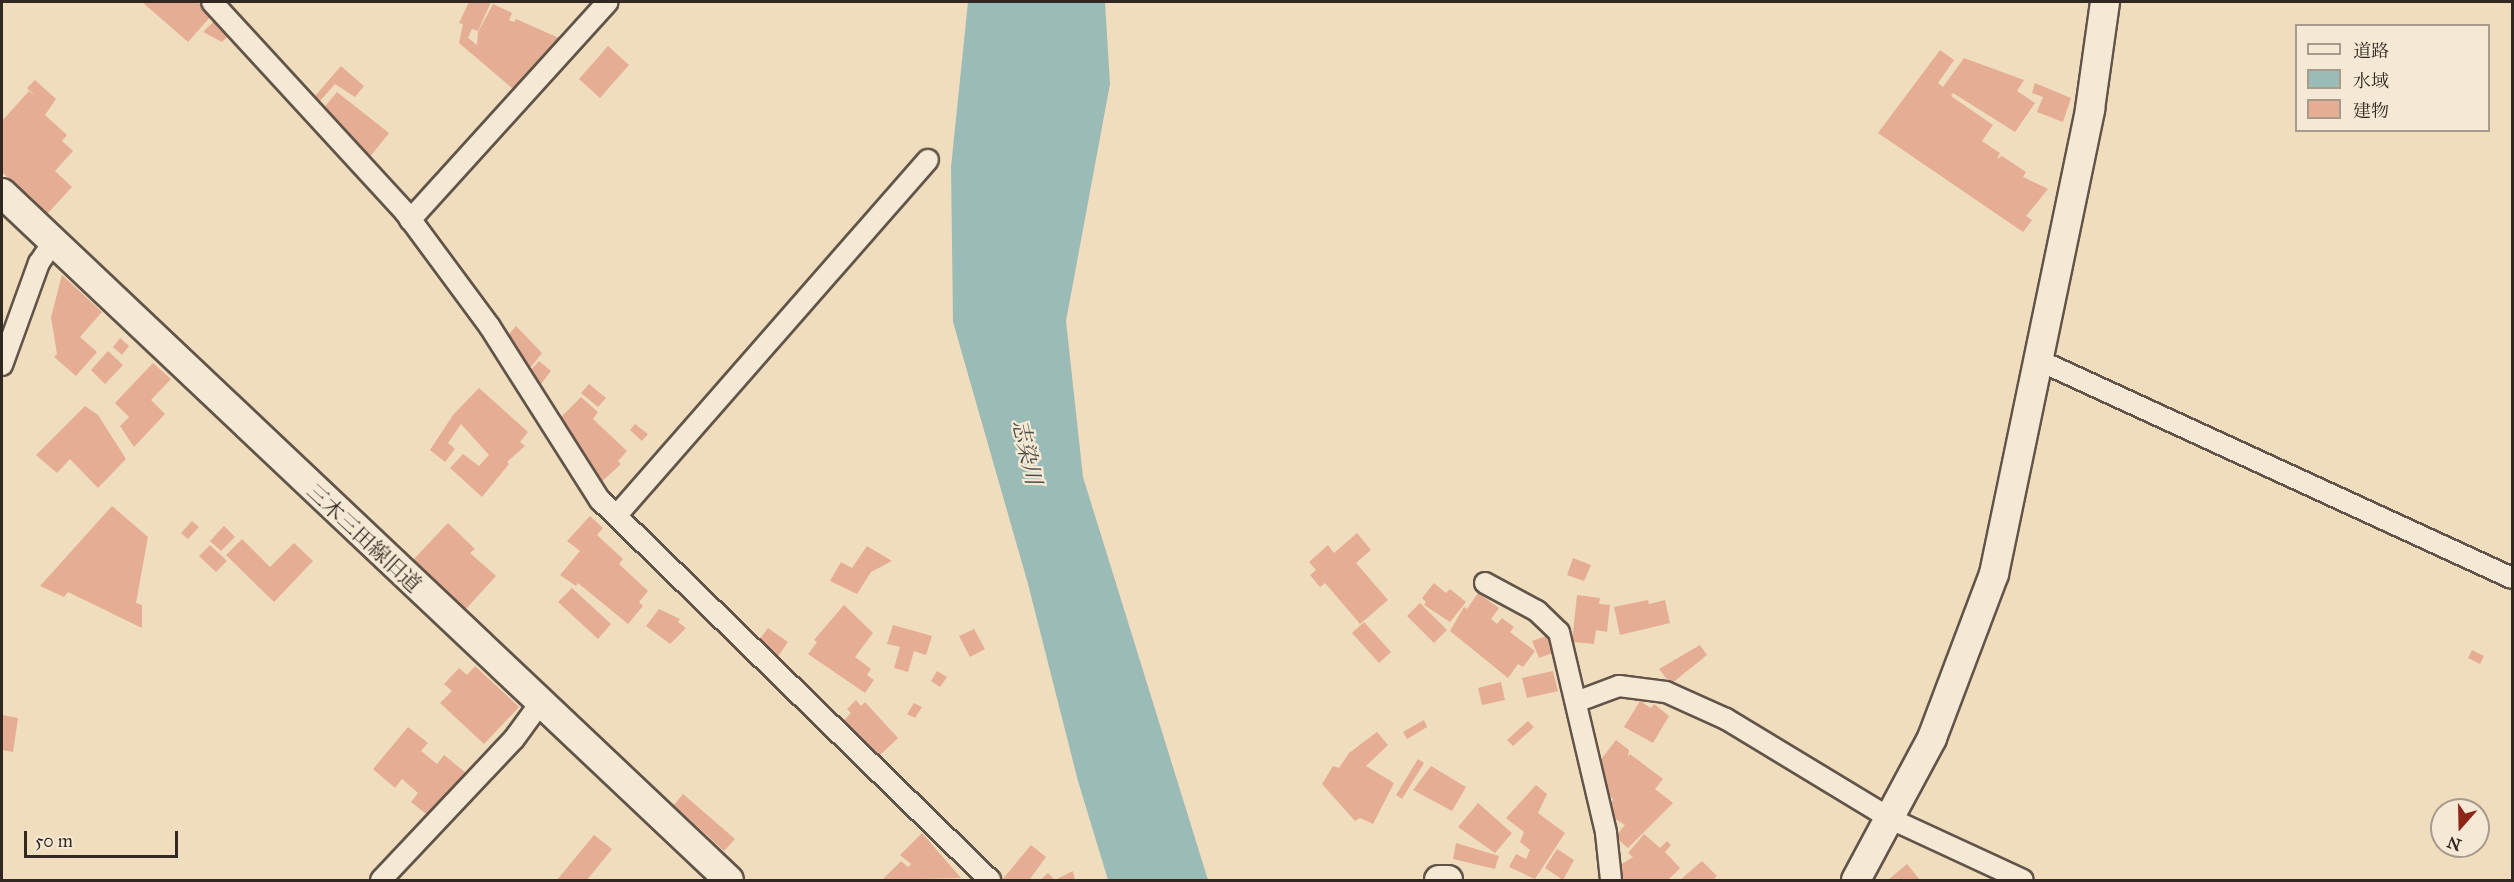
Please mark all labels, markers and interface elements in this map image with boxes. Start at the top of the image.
legend [2295,24,2490,132]
text: 道路 [2353,40,2389,62]
text: 水域 [2353,70,2389,92]
text: 建物 [2353,100,2389,122]
water label: 志染川 [1007,417,1047,487]
street label: 三木三田線旧道 [302,479,426,597]
north arrow [2430,798,2490,858]
scale bar [27,819,182,857]
text: 50 m [35,830,73,852]
text: N [2445,832,2464,855]

